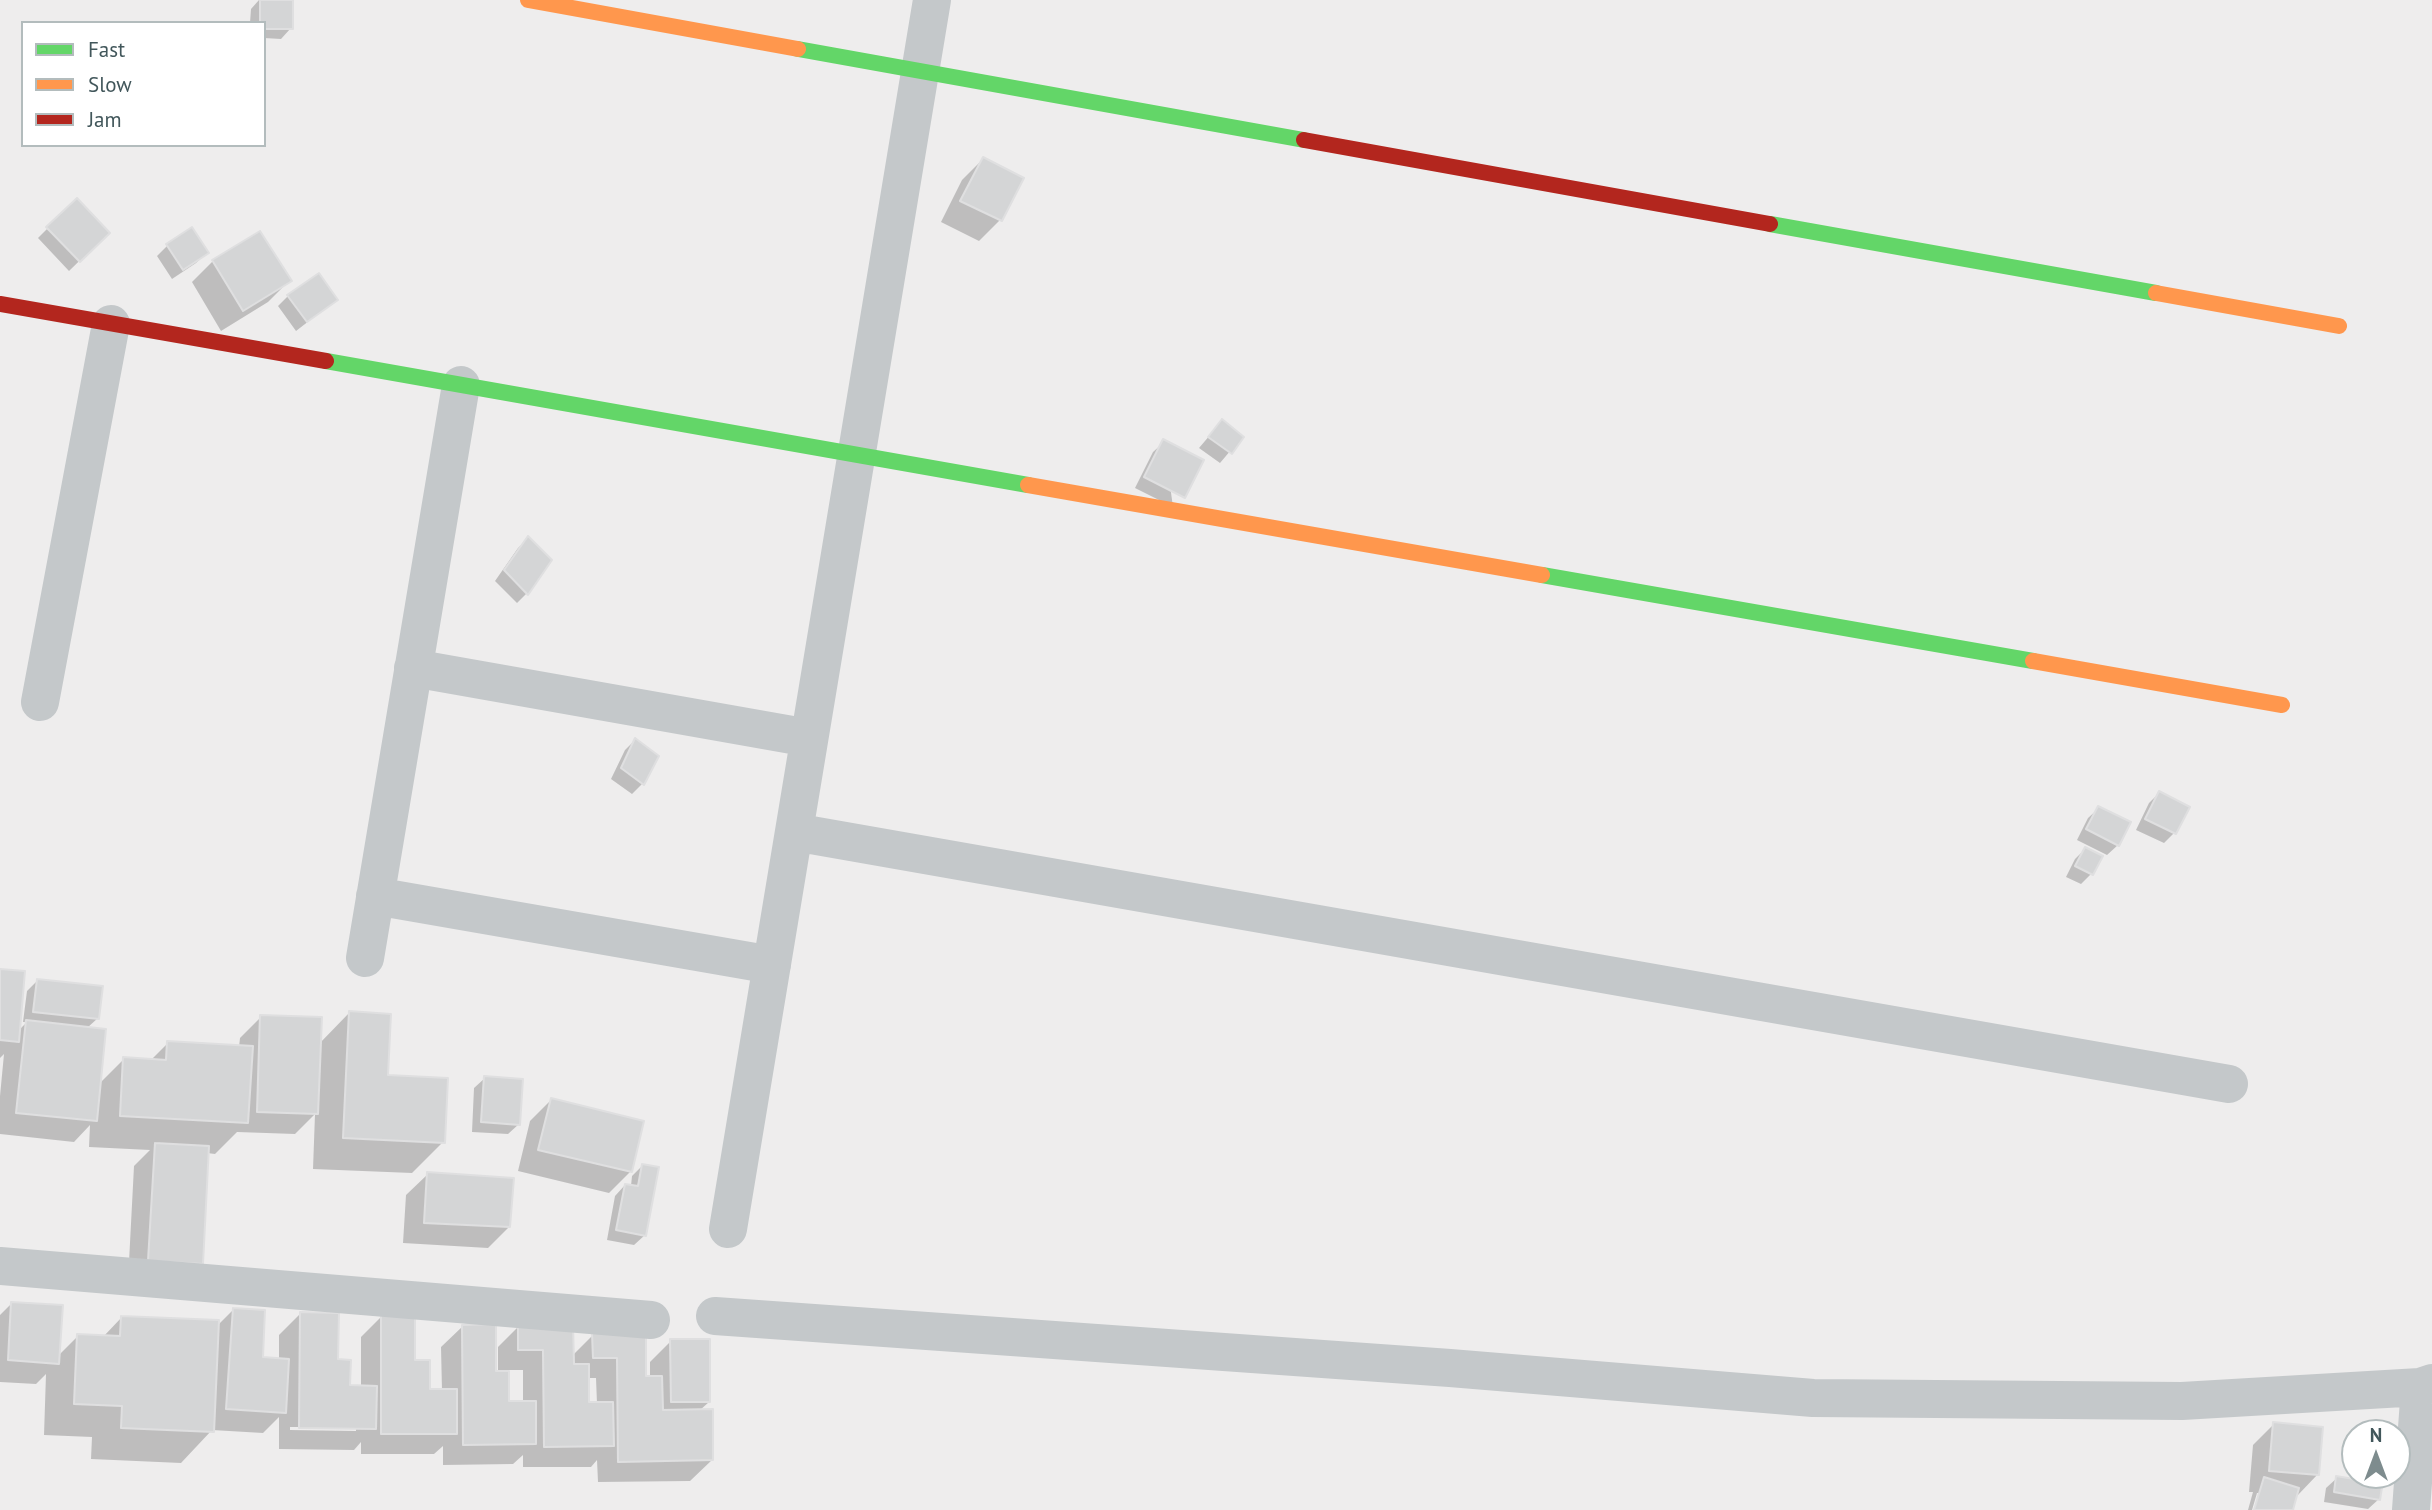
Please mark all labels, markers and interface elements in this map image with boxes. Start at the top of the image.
legend [21,21,266,147]
text: Fast [88,36,125,63]
text: Slow [88,71,132,98]
text: Jam [88,106,122,133]
north arrow [2341,1419,2411,1489]
text: N [2370,1423,2382,1447]

